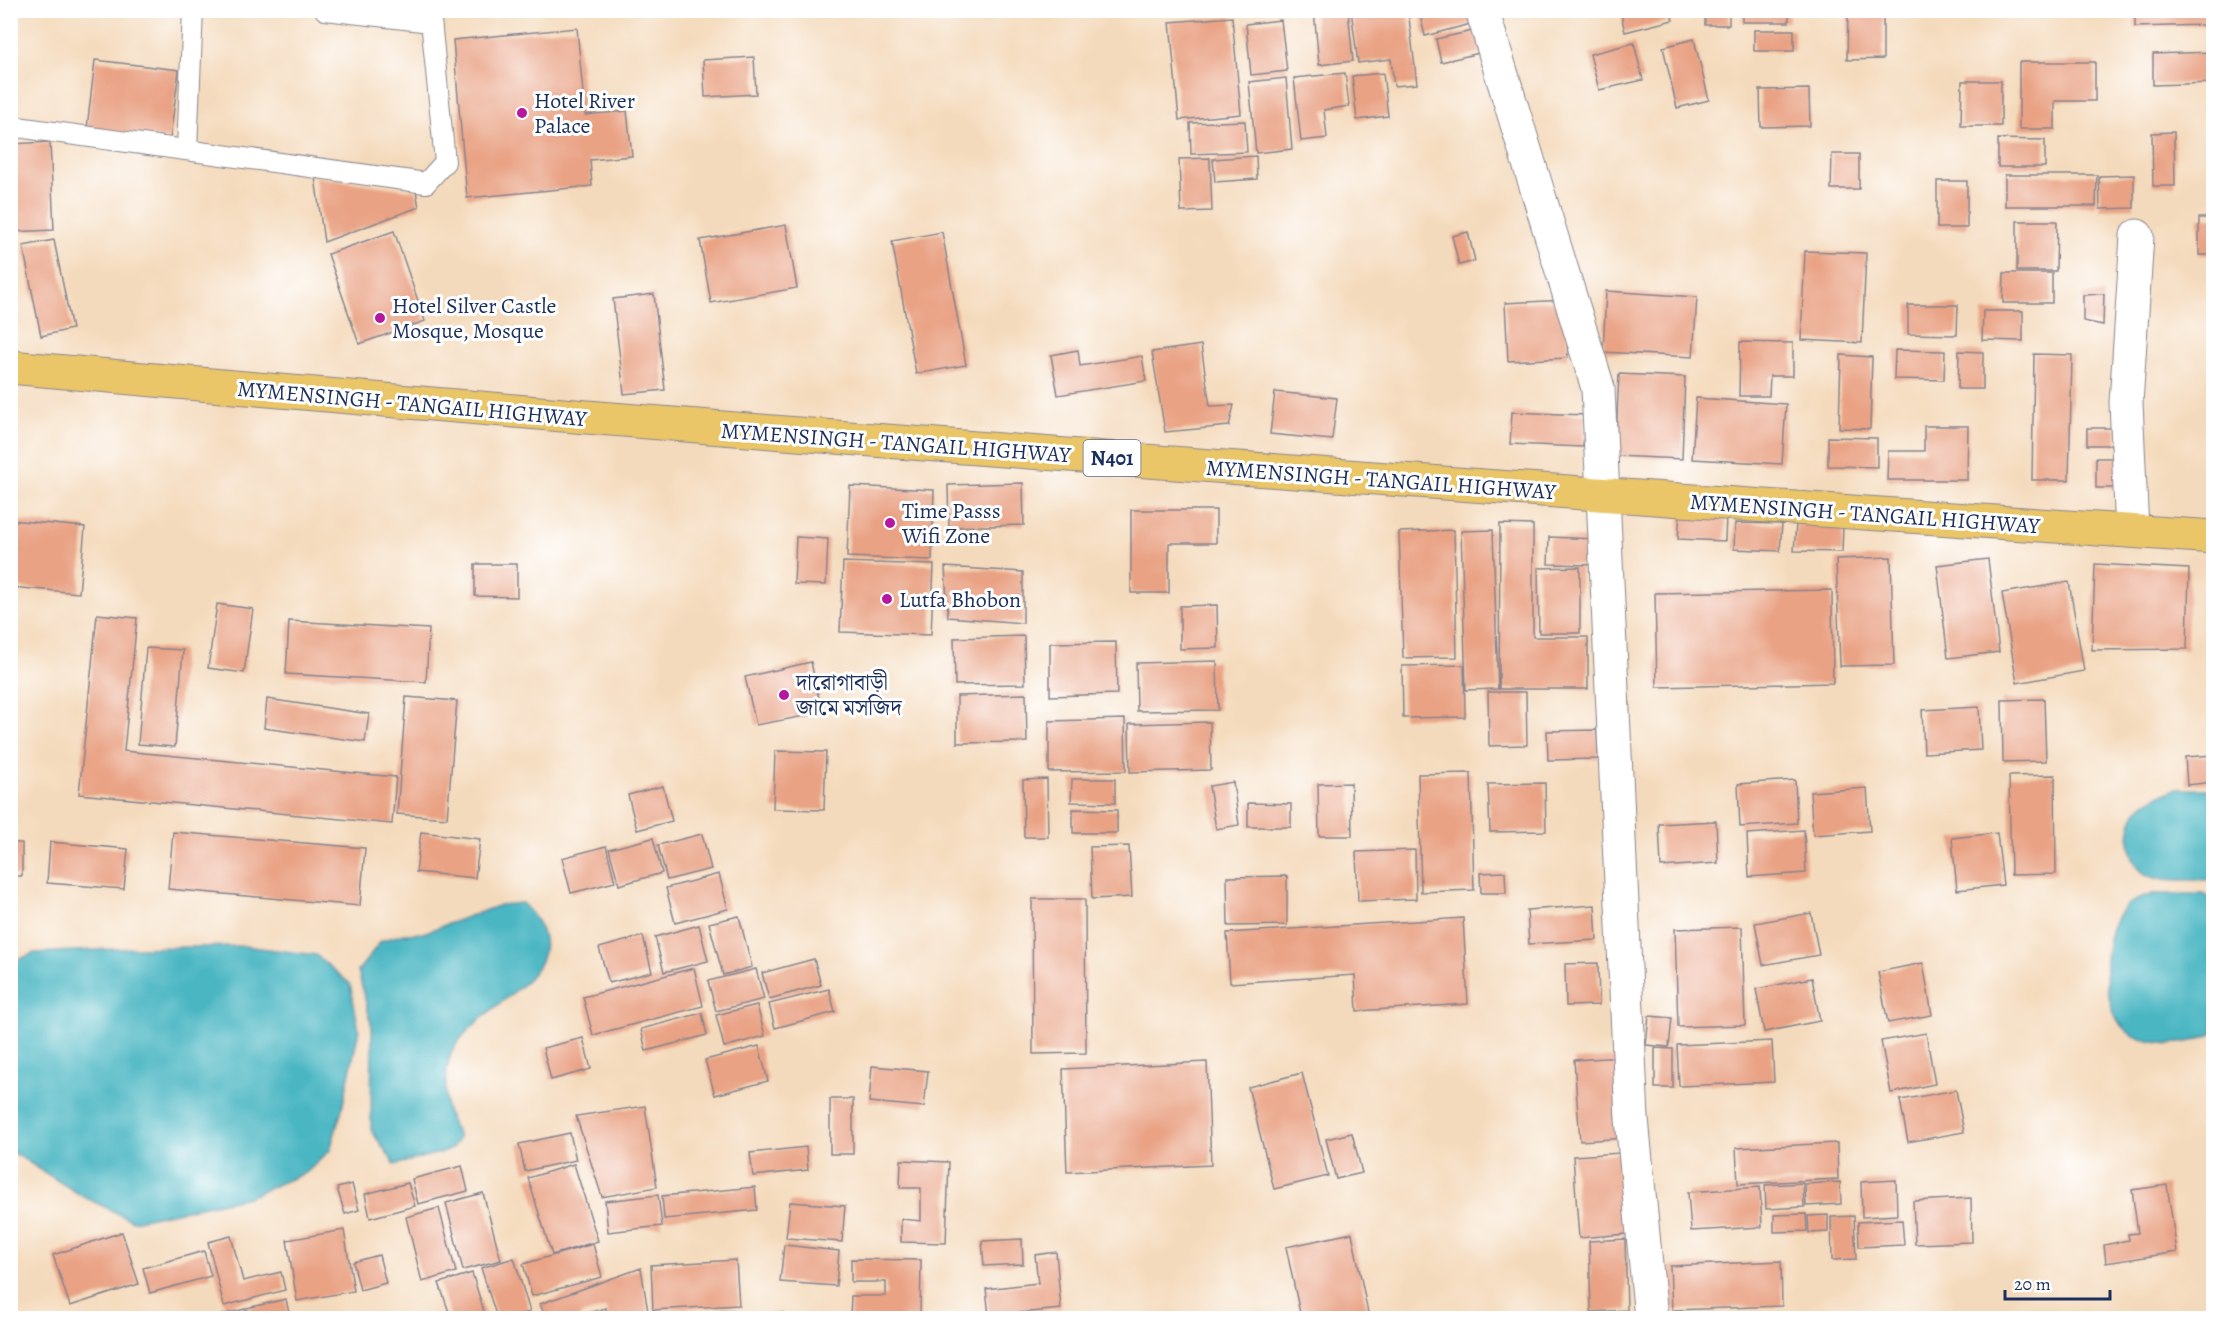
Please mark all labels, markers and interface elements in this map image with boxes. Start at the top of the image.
place label: Hotel River Palace [534,86,635,141]
marker: Hotel River Palace [515,106,529,120]
place label: Hotel Silver Castle Mosque, Mosque [392,291,556,346]
marker: Hotel Silver Castle Mosque, Mosque [373,311,387,325]
street label: MYMENSINGH - TANGAIL HIGHWAY [236,374,589,434]
street label: MYMENSINGH - TANGAIL HIGHWAY [720,416,1073,470]
road number: N401 [1084,440,1140,476]
street label: MYMENSINGH - TANGAIL HIGHWAY [1205,453,1558,507]
street label: MYMENSINGH - TANGAIL HIGHWAY [1689,487,2042,541]
place label: Time Passs Wifi Zone [901,496,1001,551]
marker: Time Passs Wifi Zone [883,516,897,530]
place label: Lutfa Bhobon [899,585,1021,615]
marker: Lutfa Bhobon [880,592,894,606]
place label: দারোগাবাড়ী জামে মসজিদ [795,668,902,723]
marker: দারোগাবাড়ী জামে মসজিদ [777,688,791,702]
scale bar [2005,1263,2110,1301]
text: 20 m [2014,1272,2051,1296]

